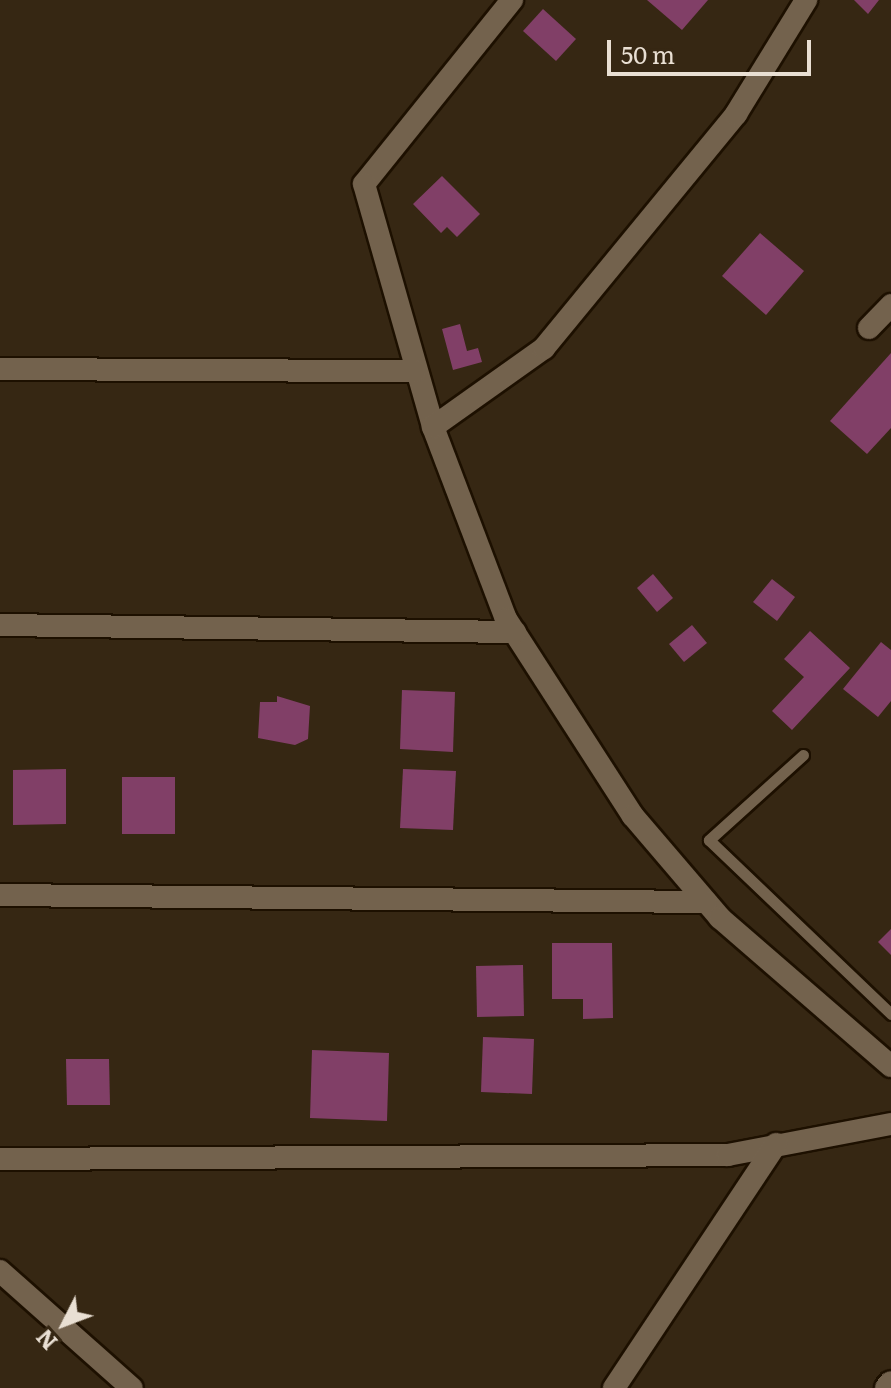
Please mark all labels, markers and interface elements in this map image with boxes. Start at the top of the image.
scale bar [611,24,815,74]
text: 50 m [621,36,675,71]
north arrow [24,1284,104,1364]
text: N [27,1322,64,1358]

